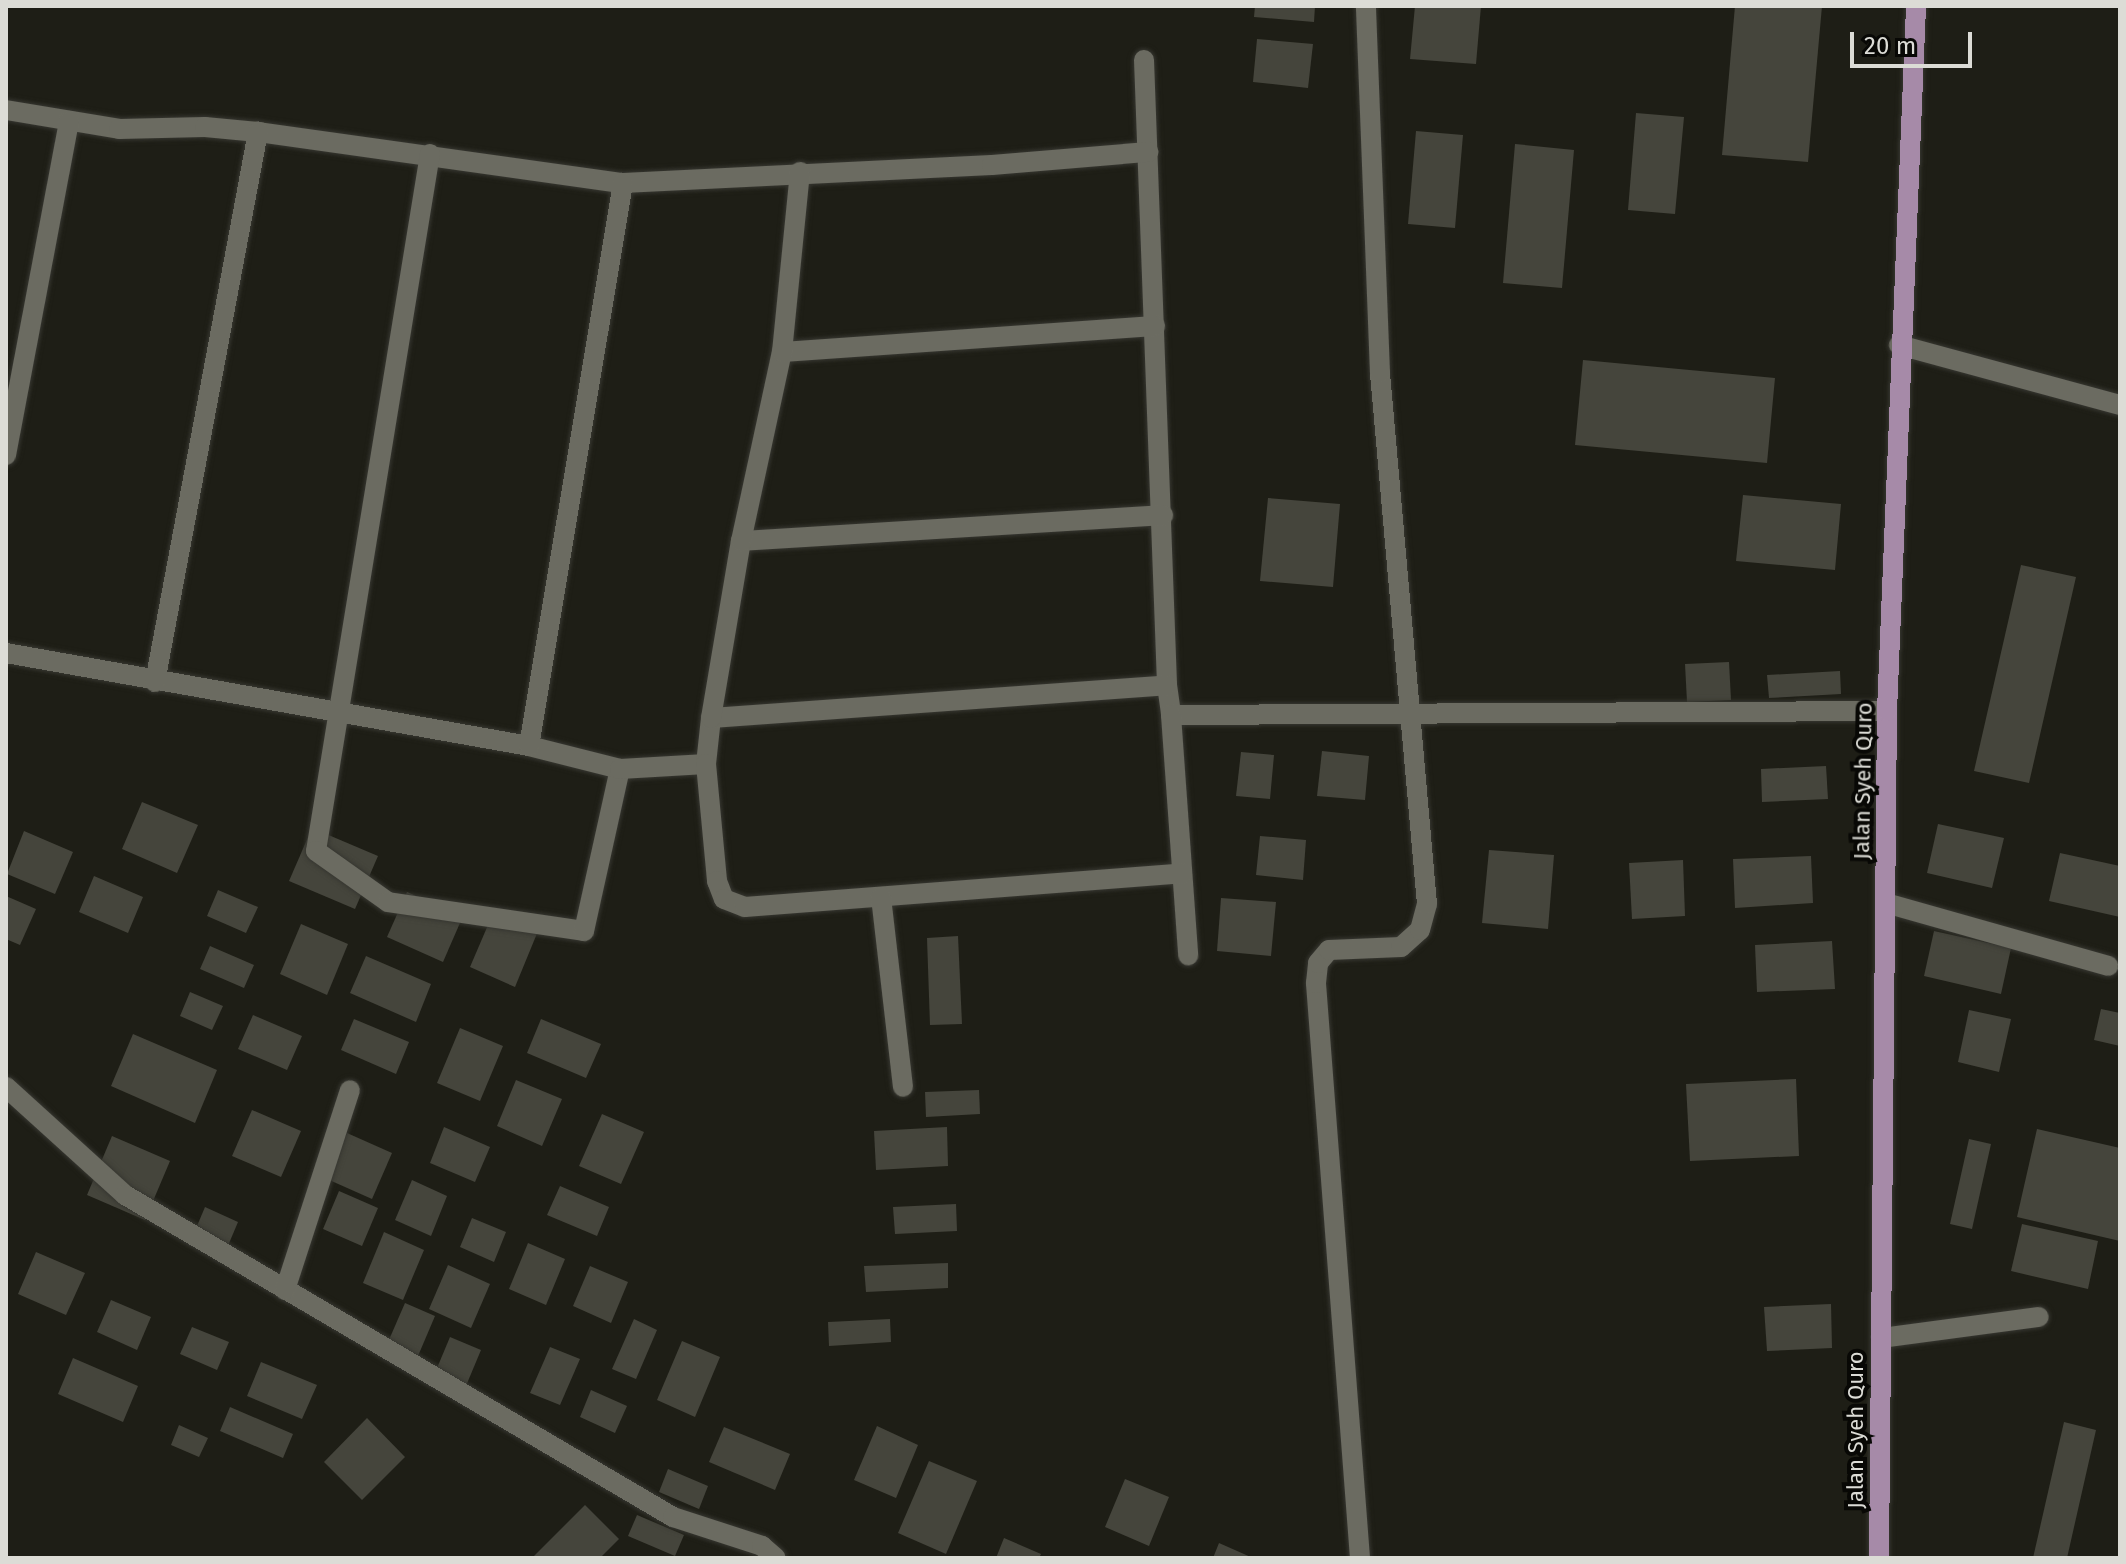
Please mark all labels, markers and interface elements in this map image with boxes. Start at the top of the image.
scale bar [1854,16,1976,66]
text: 20 m [1864,32,1916,60]
street label: Jalan Syeh Quro [1848,702,1878,860]
street label: Jalan Syeh Quro [1843,1351,1869,1509]

